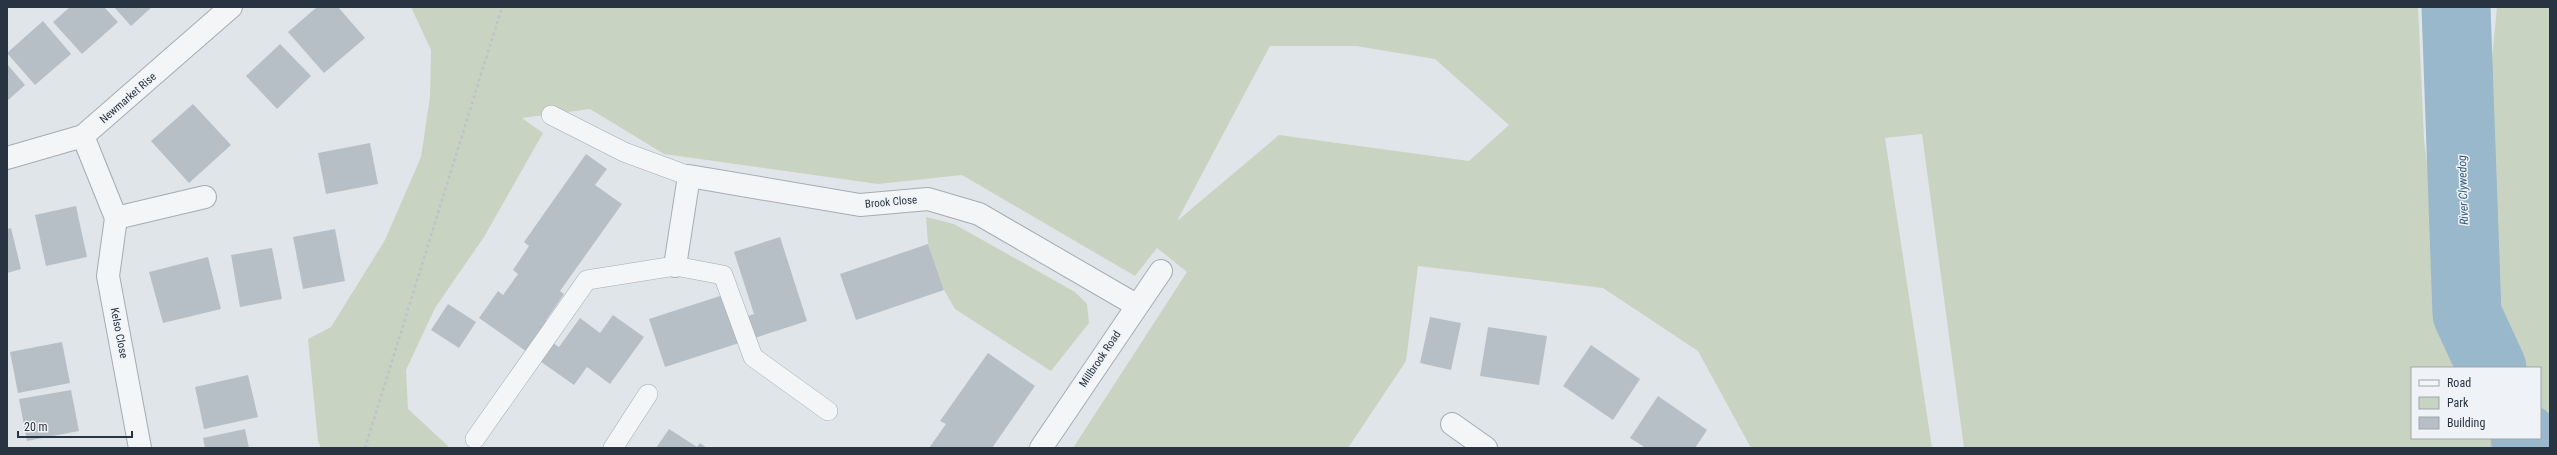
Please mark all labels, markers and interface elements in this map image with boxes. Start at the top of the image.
street label: Newmarket Rise [97,70,159,126]
water label: River Clywedog [2455,155,2471,225]
street label: Brook Close [864,193,918,211]
street label: Kelso Close [108,307,130,359]
street label: Millbrook Road [1076,328,1124,390]
legend [2411,367,2541,439]
text: Road [2447,376,2471,390]
text: Park [2447,396,2469,410]
scale bar [18,413,132,439]
text: Building [2447,416,2485,430]
text: 20 m [24,420,48,434]

